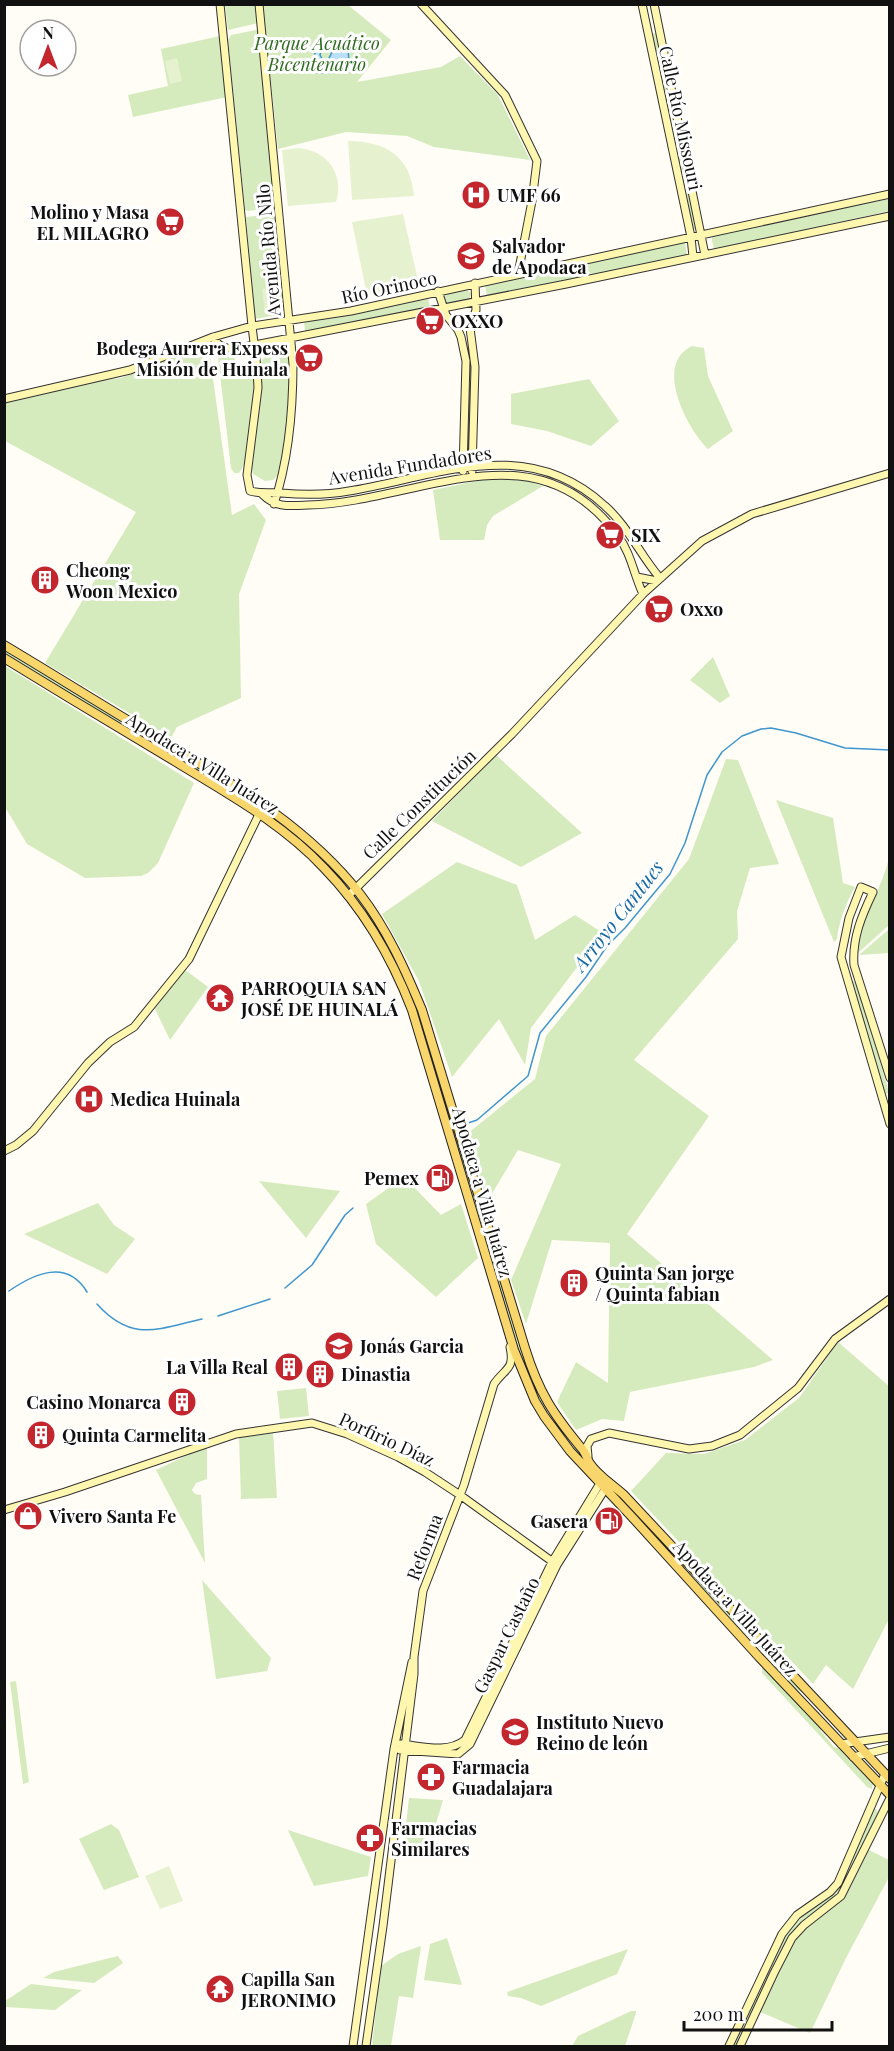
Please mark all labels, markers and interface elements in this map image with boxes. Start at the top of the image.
north arrow [18,18,78,78]
text: N [42,22,54,43]
park label: Parque Acuático Bicentenario [253,31,380,76]
street label: Calle Río Missouri [654,44,708,192]
hospital icon: UMF 66 [460,179,492,211]
street label: Avenida Río Nilo [250,183,286,318]
place label: UMF 66 [497,183,561,207]
place label: Molino y Masa EL MILAGRO [30,200,150,245]
supermarket icon: Molino y Masa EL MILAGRO [154,206,186,238]
place label: Salvador de Apodaca [492,234,587,279]
school or university icon: Salvador de Apodaca [455,240,487,272]
street label: Río Orinoco [339,265,439,309]
supermarket icon: OXXO [414,305,446,337]
place label: OXXO [451,309,503,333]
place label: Bodega Aurrera Expess Misión de Huinala [96,336,289,381]
supermarket icon: Bodega Aurrera Expess Misión de Huinala [293,342,325,374]
street label: Avenida Fundadores [326,440,493,490]
supermarket icon: SIX [594,519,626,551]
place label: SIX [631,523,661,547]
place label: Cheong Woon Mexico [65,558,177,603]
building icon: Cheong Woon Mexico [29,564,61,596]
supermarket icon: Oxxo [643,593,675,625]
place label: Oxxo [680,597,723,621]
street label: Apodaca a Villa Juárez [121,706,284,820]
street label: Calle Constitución [357,743,481,864]
water label: Arroyo Cantues [564,854,669,977]
place label: PARROQUIA SAN JOSÉ DE HUINALÁ [240,976,399,1021]
temple icon: PARROQUIA SAN JOSÉ DE HUINALÁ [204,982,236,1014]
hospital icon: Medica Huinala [73,1083,105,1115]
place label: Medica Huinala [110,1087,241,1111]
street label: Apodaca a Villa Juárez [447,1103,519,1280]
fuel station icon: Pemex [424,1162,456,1194]
place label: Pemex [364,1166,419,1190]
place label: Quinta San jorge / Quinta fabian [595,1261,734,1306]
building icon: Quinta San jorge / Quinta fabian [558,1267,590,1299]
school or university icon: Jonás Garcia [323,1330,355,1362]
place label: Jonás Garcia [359,1334,465,1358]
building icon: La Villa Real [273,1351,305,1383]
place label: La Villa Real [166,1355,268,1379]
building icon: Dinastia [304,1358,336,1390]
place label: Dinastia [341,1362,411,1386]
building icon: Casino Monarca [166,1386,198,1418]
place label: Casino Monarca [26,1390,162,1414]
street label: Porfirio Díaz [335,1406,439,1472]
building icon: Quinta Carmelita [25,1419,57,1451]
place label: Quinta Carmelita [62,1423,207,1447]
shop icon: Vivero Santa Fe [12,1500,44,1532]
place label: Vivero Santa Fe [48,1504,176,1528]
fuel station icon: Gasera [593,1505,625,1537]
place label: Gasera [530,1509,589,1533]
street label: Reforma [400,1510,448,1584]
street label: Apodaca a Villa Juárez [668,1534,804,1681]
street label: Gaspar Castaño [467,1573,545,1697]
place label: Instituto Nuevo Reino de león [536,1710,664,1755]
school or university icon: Instituto Nuevo Reino de león [499,1716,531,1748]
place label: Farmacia Guadalajara [452,1755,554,1800]
pharmacy icon: Farmacia Guadalajara [415,1761,447,1793]
place label: Farmacias Similares [391,1816,477,1861]
pharmacy icon: Farmacias Similares [354,1822,386,1854]
place label: Capilla San JERONIMO [240,1967,336,2012]
temple icon: Capilla San JERONIMO [204,1973,236,2005]
scale bar [684,1994,832,2032]
text: 200 m [693,2002,744,2026]

